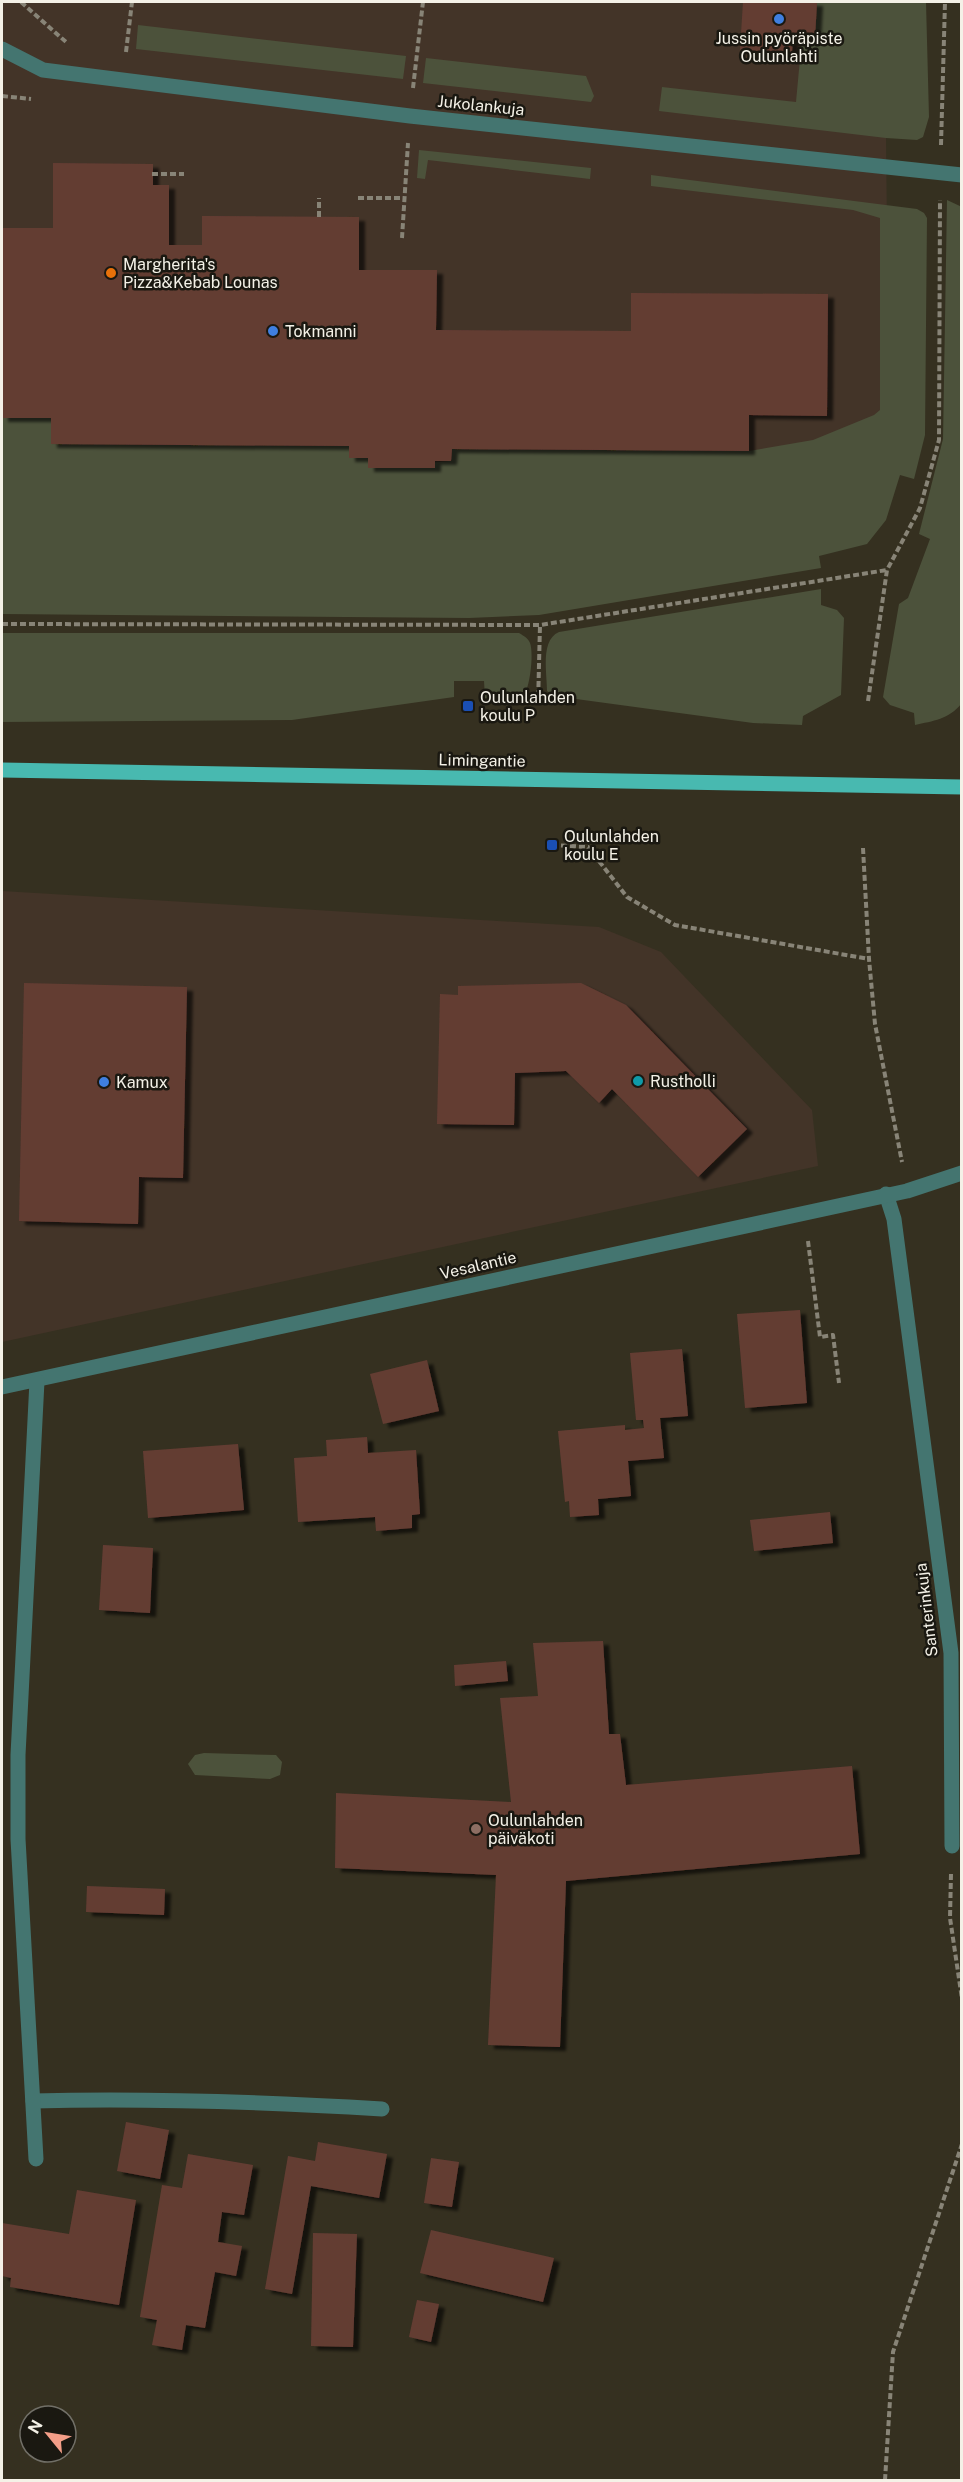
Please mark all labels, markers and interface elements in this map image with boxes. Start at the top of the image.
marker: Jussin pyöräpiste Oulunlahti [772,12,786,26]
place label: Jussin pyöräpiste Oulunlahti [715,29,843,66]
street label: Jukolankuja [437,91,525,120]
place label: Margherita's Pizza&Kebab Lounas [123,255,278,292]
marker: Margherita's Pizza&Kebab Lounas [104,266,118,280]
place label: Tokmanni [285,322,357,341]
marker: Tokmanni [266,324,280,338]
place label: Oulunlahden koulu P [480,688,575,725]
marker: Oulunlahden koulu P [461,699,475,713]
street label: Limingantie [438,750,526,771]
place label: Oulunlahden koulu E [564,827,659,864]
marker: Oulunlahden koulu E [545,838,559,852]
place label: Rustholli [650,1072,716,1091]
place label: Kamux [116,1073,168,1092]
marker: Rustholli [631,1074,645,1088]
marker: Kamux [97,1075,111,1089]
street label: Vesalantie [438,1247,518,1283]
street label: Santerinkuja [911,1562,942,1658]
place label: Oulunlahden päiväkoti [488,1811,583,1848]
marker: Oulunlahden päiväkoti [469,1822,483,1836]
north arrow [18,2404,78,2464]
text: N [24,2417,47,2437]

